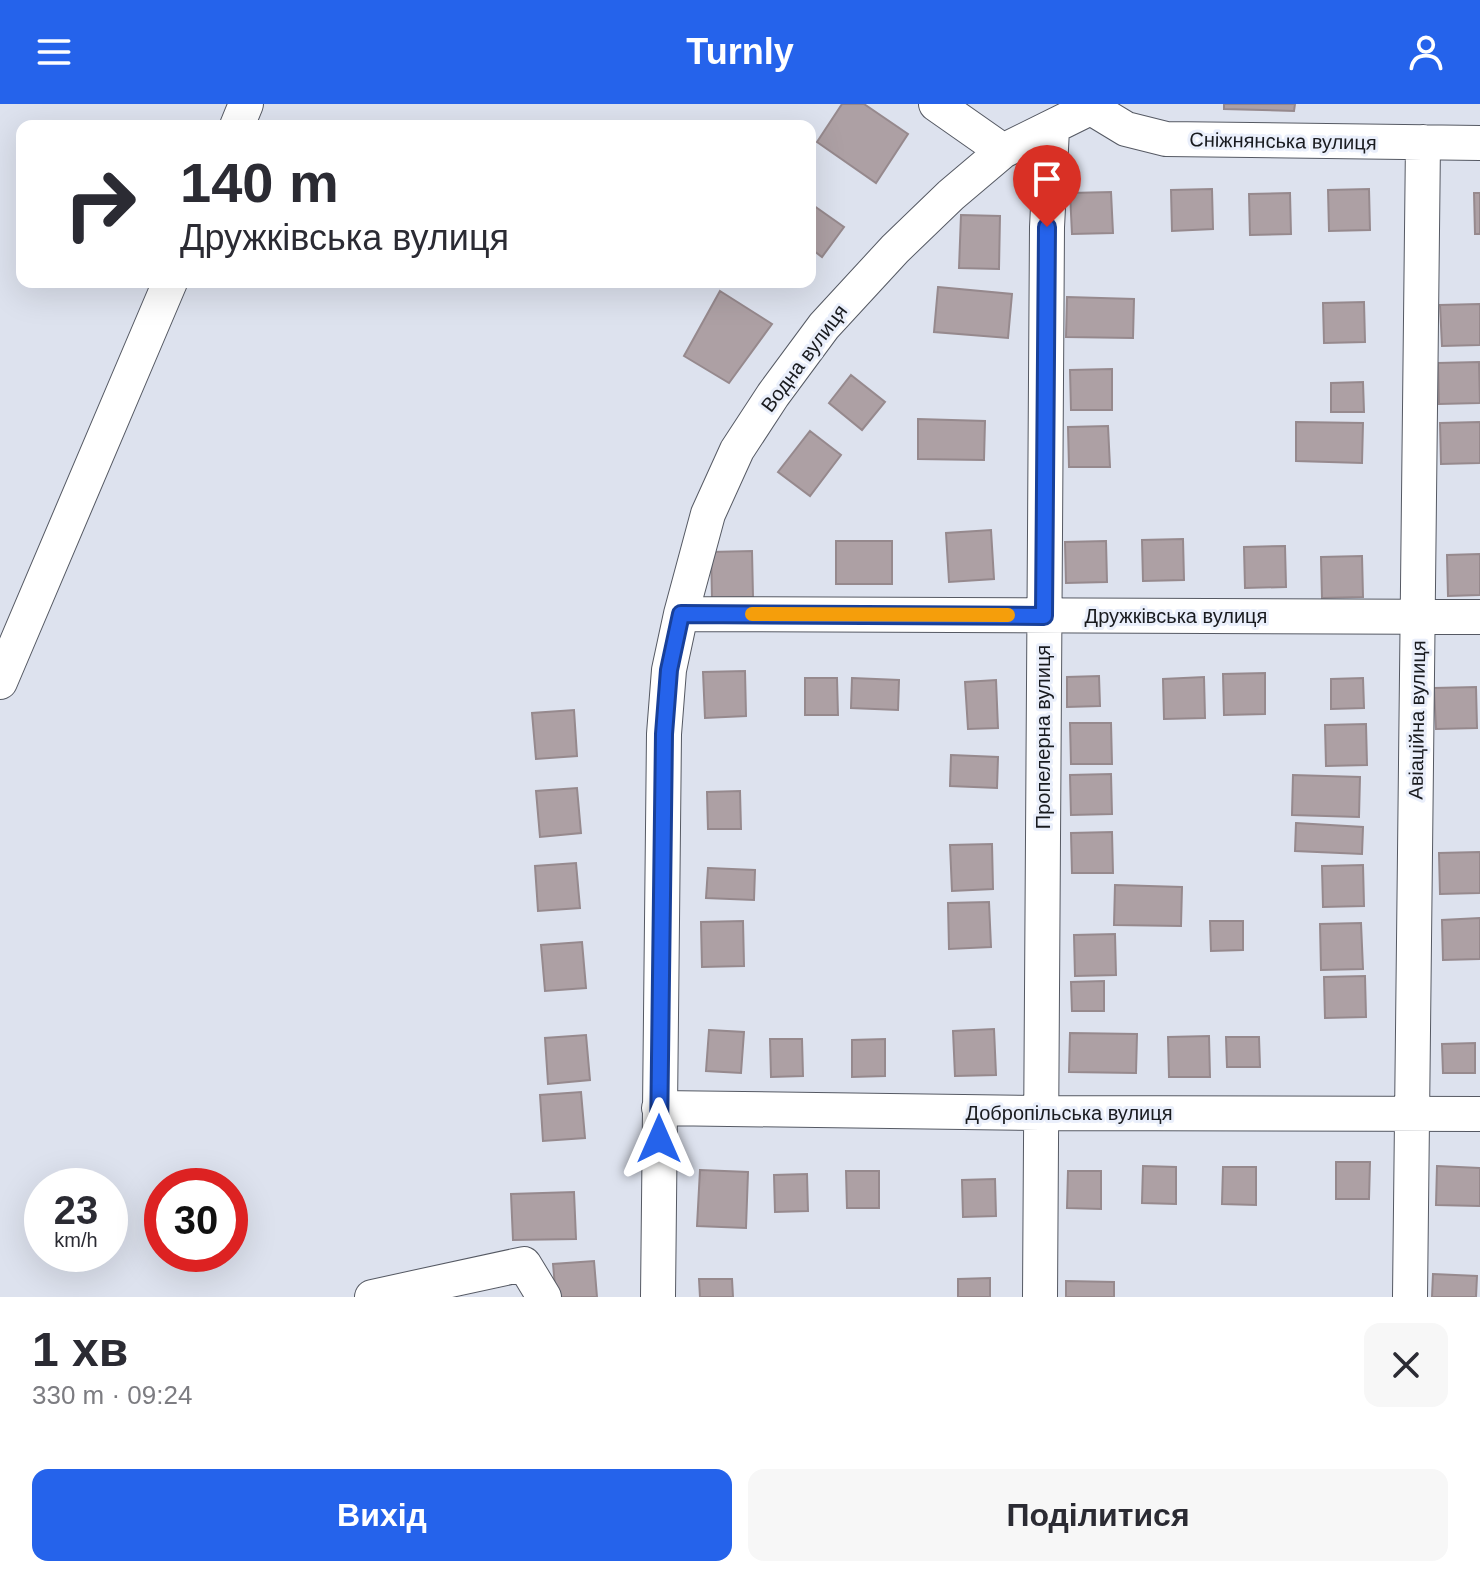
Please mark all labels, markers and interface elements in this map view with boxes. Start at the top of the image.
icon: menu [32,30,76,74]
icon: person [1404,30,1448,74]
text: Turnly [686,31,794,72]
street label: Сніжнянська вулиця [1189,128,1377,154]
pin [1013,145,1081,227]
text: 140 m [180,151,339,214]
icon: right [48,152,152,256]
icon: arrive [1025,157,1069,201]
text: Дружківська вулиця [180,217,509,258]
street label: Водна вулиця [757,300,851,416]
street label: Дружківська вулиця [1085,605,1267,627]
street label: Авіаційна вулиця [1405,640,1429,800]
street label: Пропелерна вулиця [1032,645,1054,829]
position arrow [617,1097,701,1181]
street label: Добропільська вулиця [965,1102,1173,1124]
speed limit sign: 30 [144,1168,248,1272]
text: 23 [54,1188,98,1232]
text: km/h [54,1229,98,1251]
text: 1 хв [32,1323,128,1376]
button: close [1364,1323,1448,1407]
text: 330 m · 09:24 [32,1380,192,1410]
button: Вихід [32,1469,732,1561]
button: Поділитися [748,1469,1448,1561]

